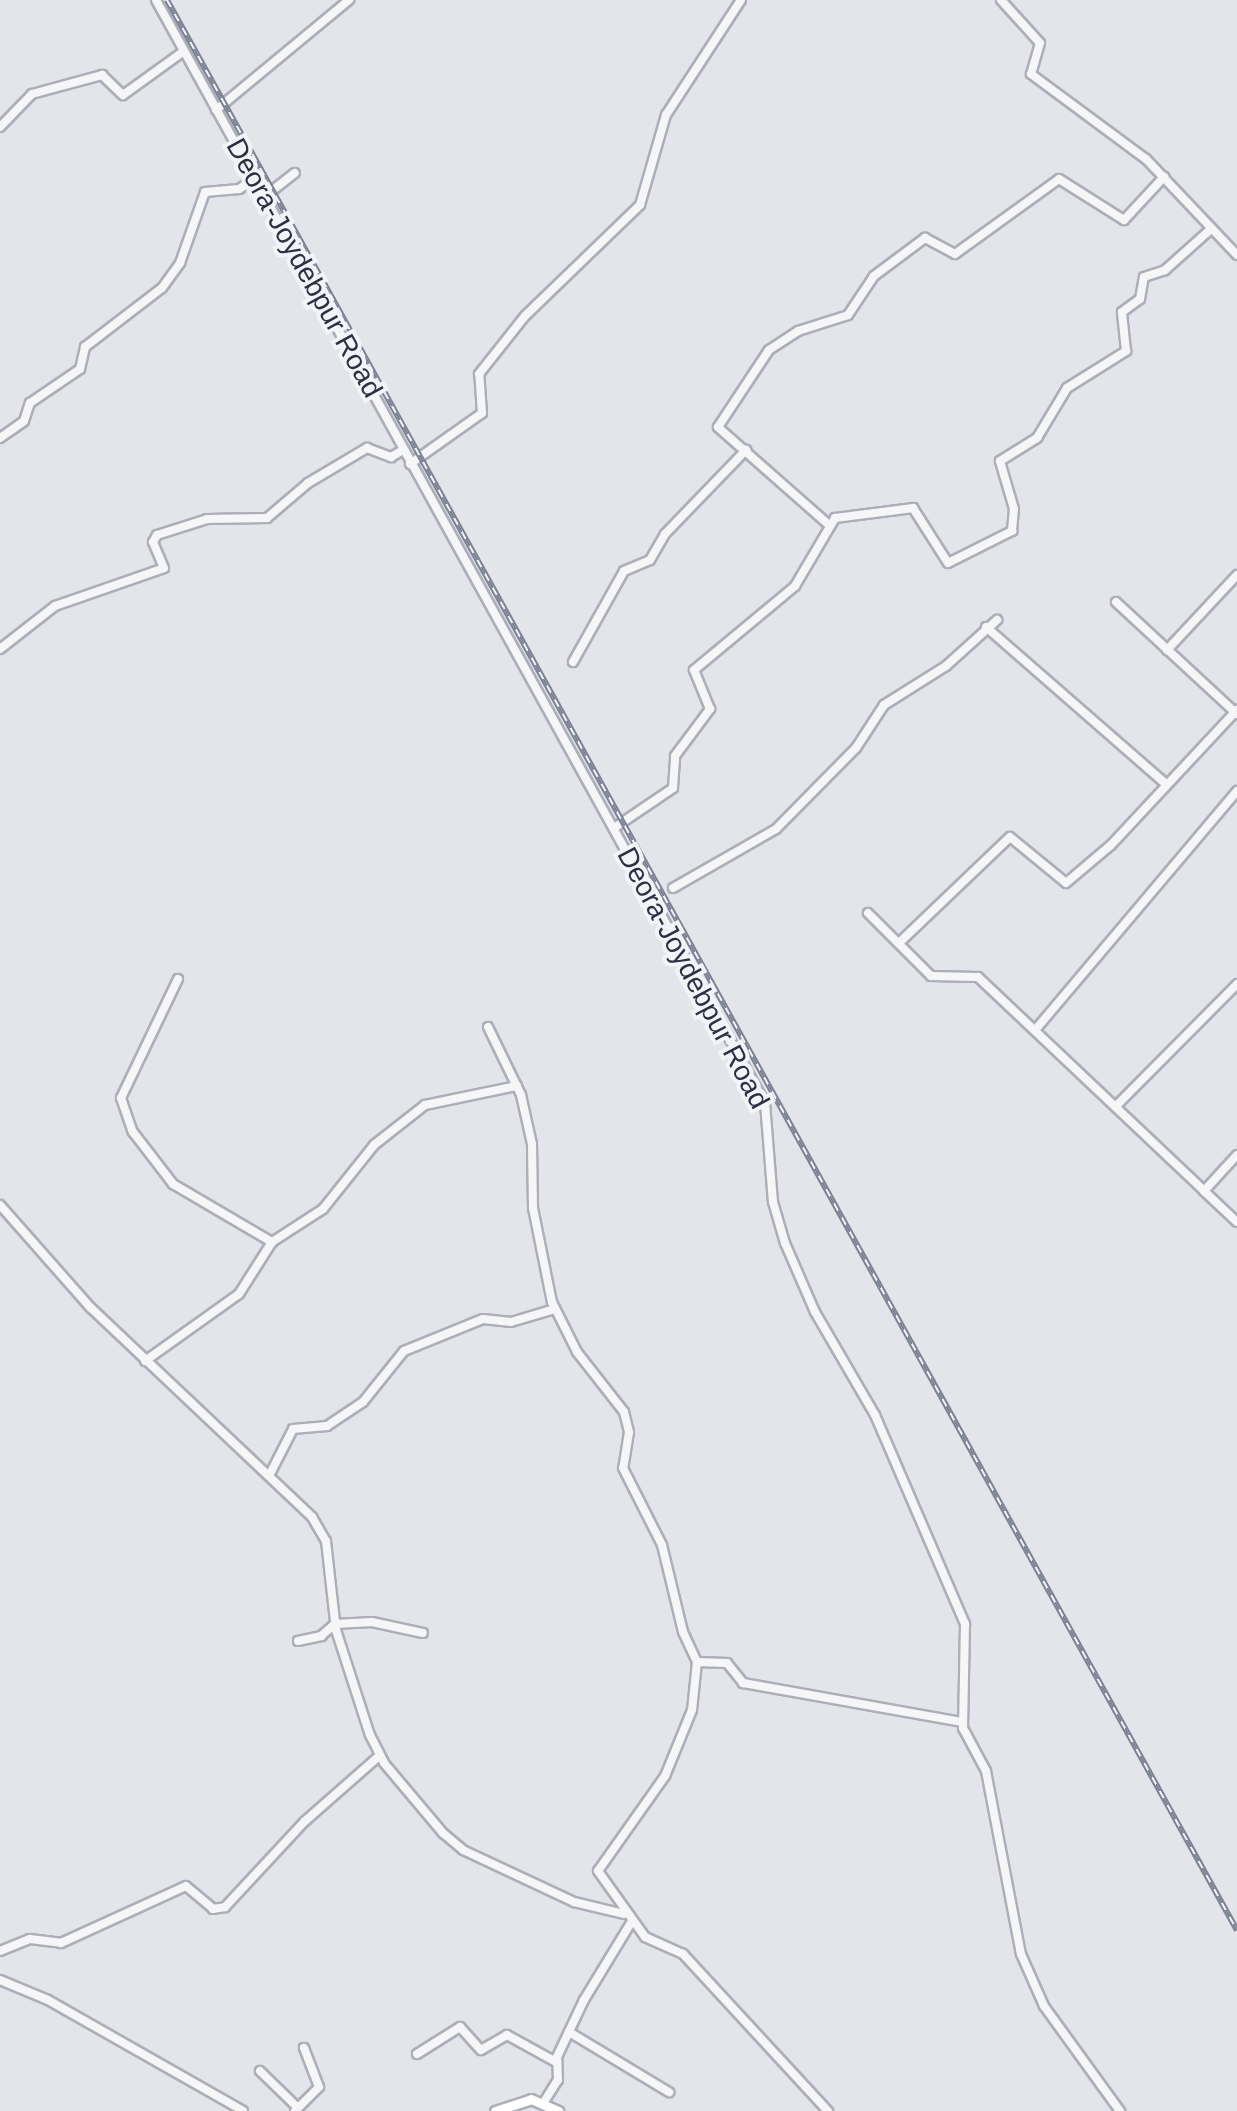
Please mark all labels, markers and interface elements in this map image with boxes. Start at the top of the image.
street label: Deora-Joydebpur Road [219,133,389,403]
street label: Deora-Joydebpur Road [610,842,776,1114]

